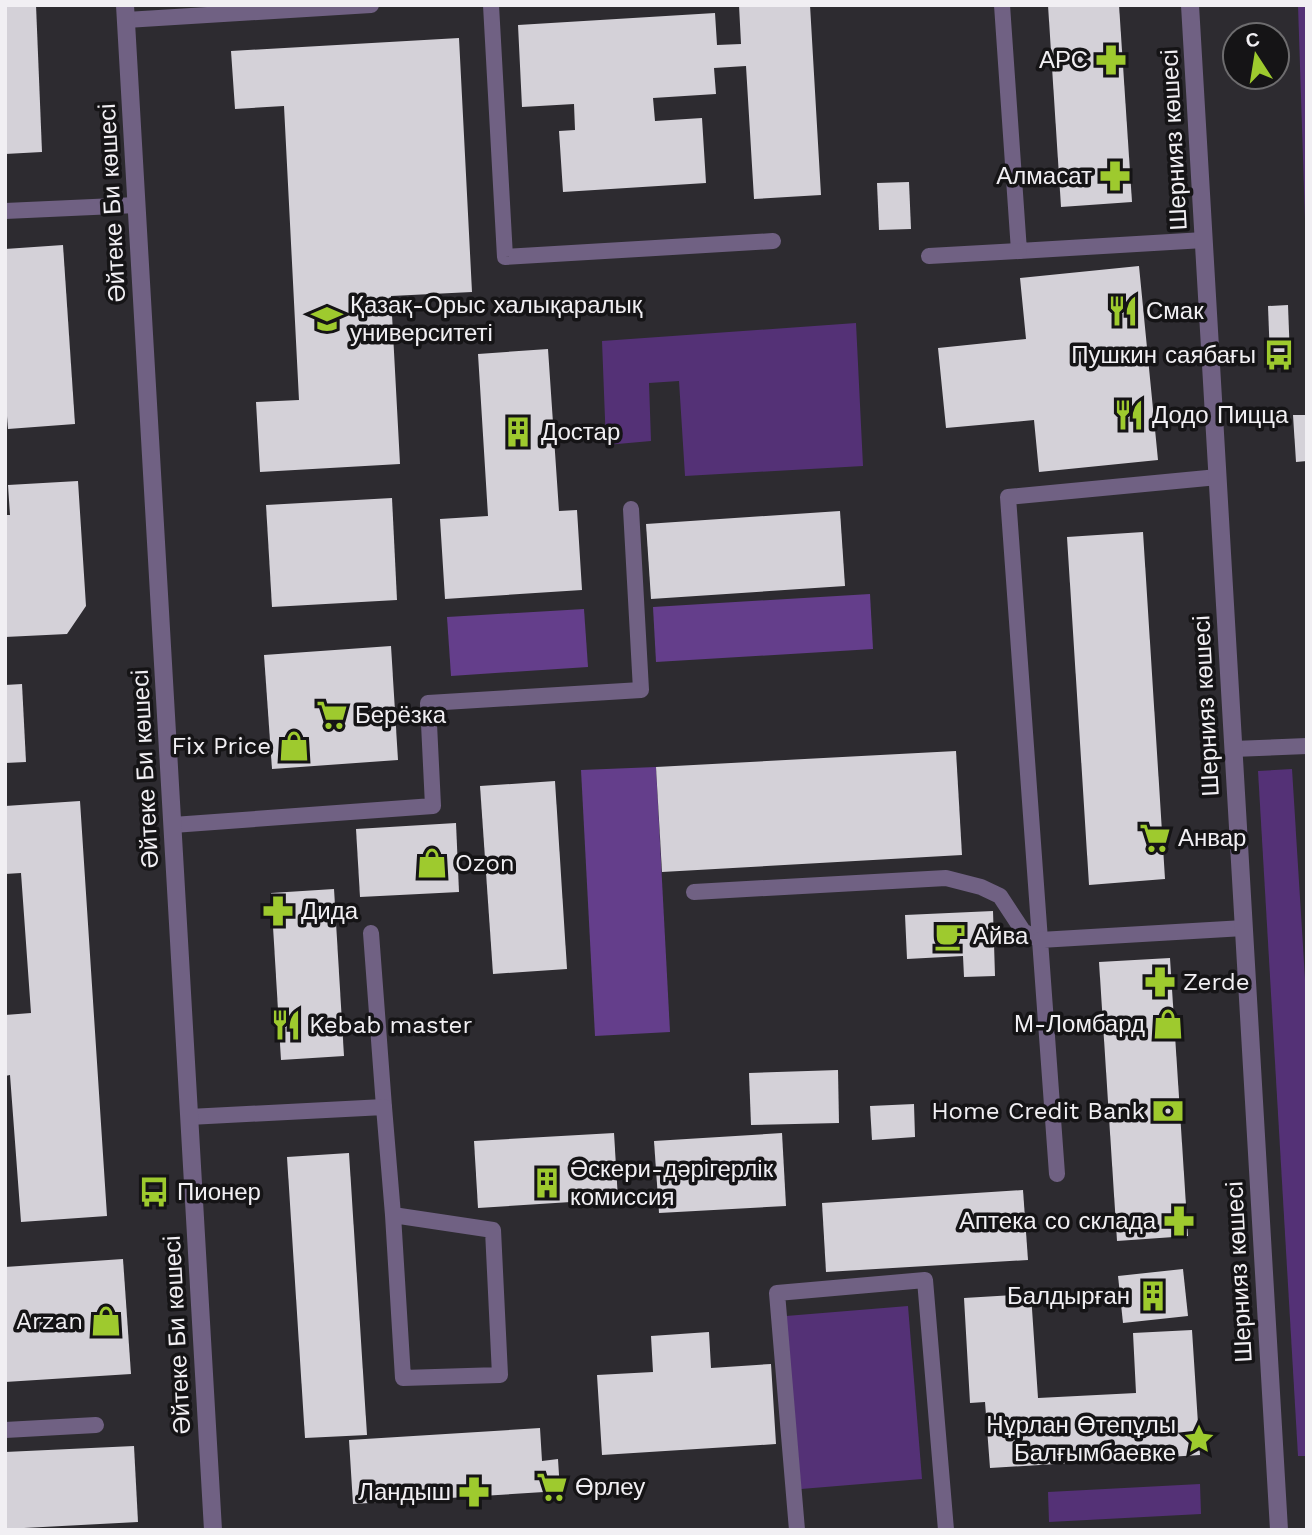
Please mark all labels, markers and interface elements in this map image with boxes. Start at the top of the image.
north arrow [1221,21,1291,91]
text: С [1243,27,1262,53]
pharmacy icon: АРС [1094,43,1128,77]
place label: АРС [1039,46,1088,74]
street label: Шернияз көшесі [1155,49,1193,231]
street label: Әйтеке Би көшесі [93,103,131,303]
pharmacy icon: Алмасат [1098,159,1132,193]
place label: Алмасат [996,162,1092,190]
place label: Қазақ-Орыс халықаралық университеті [350,291,643,347]
restaurant icon: Смак [1106,294,1140,328]
place label: Смак [1146,297,1204,325]
school or university icon: Қазақ-Орыс халықаралық университеті [310,302,344,336]
bus stop icon: Пушкин саябағы [1262,338,1296,372]
place label: Пушкин саябағы [1071,341,1256,369]
restaurant icon: Додо Пицца [1112,398,1146,432]
place label: Додо Пицца [1152,401,1289,429]
building icon: Достар [501,415,535,449]
place label: Достар [541,418,620,446]
street label: Шернияз көшесі [1187,615,1225,797]
street label: Әйтеке Би көшесі [126,669,164,869]
supermarket icon: Берёзка [315,698,349,732]
place label: Берёзка [355,701,447,729]
shop icon: Fix Price [277,729,311,763]
place label: Fix Price [171,732,271,760]
supermarket icon: Анвар [1138,821,1172,855]
place label: Анвар [1178,824,1246,852]
shop icon: Ozon [415,846,449,880]
place label: Ozon [455,849,515,877]
pharmacy icon: Дида [261,894,295,928]
place label: Дида [301,897,359,925]
cafe icon: Айва [933,919,967,953]
place label: Айва [973,922,1029,950]
pharmacy icon: Zerde [1143,965,1177,999]
place label: Zerde [1183,968,1250,996]
shop icon: М-Ломбард [1151,1007,1185,1041]
restaurant icon: Kebab master [269,1008,303,1042]
place label: М-Ломбард [1014,1010,1145,1038]
place label: Kebab master [309,1011,472,1039]
bank icon: Home Credit Bank [1151,1094,1185,1128]
place label: Home Credit Bank [931,1097,1145,1125]
place label: Әскери-дәрігерлік комиссия [570,1155,774,1211]
building icon: Әскери-дәрігерлік комиссия [530,1166,564,1200]
bus stop icon: Пионер [137,1175,171,1209]
place label: Пионер [177,1178,261,1206]
street label: Шернияз көшесі [1220,1181,1258,1363]
pharmacy icon: Аптека со склада [1162,1204,1196,1238]
place label: Аптека со склада [959,1207,1157,1235]
street label: Әйтеке Би көшесі [158,1235,196,1435]
building icon: Балдырған [1136,1279,1170,1313]
place label: Балдырған [1007,1282,1130,1310]
shop icon: Arzan [89,1304,123,1338]
place label: Arzan [16,1307,83,1335]
place label: Нұрлан Өтепұлы Балғымбаевке [986,1411,1176,1467]
place icon: Нұрлан Өтепұлы Балғымбаевке [1182,1422,1216,1456]
supermarket icon: Өрлеу [535,1470,569,1504]
place label: Өрлеу [575,1473,645,1501]
pharmacy icon: Ландыш [457,1475,491,1509]
place label: Ландыш [358,1478,451,1506]

